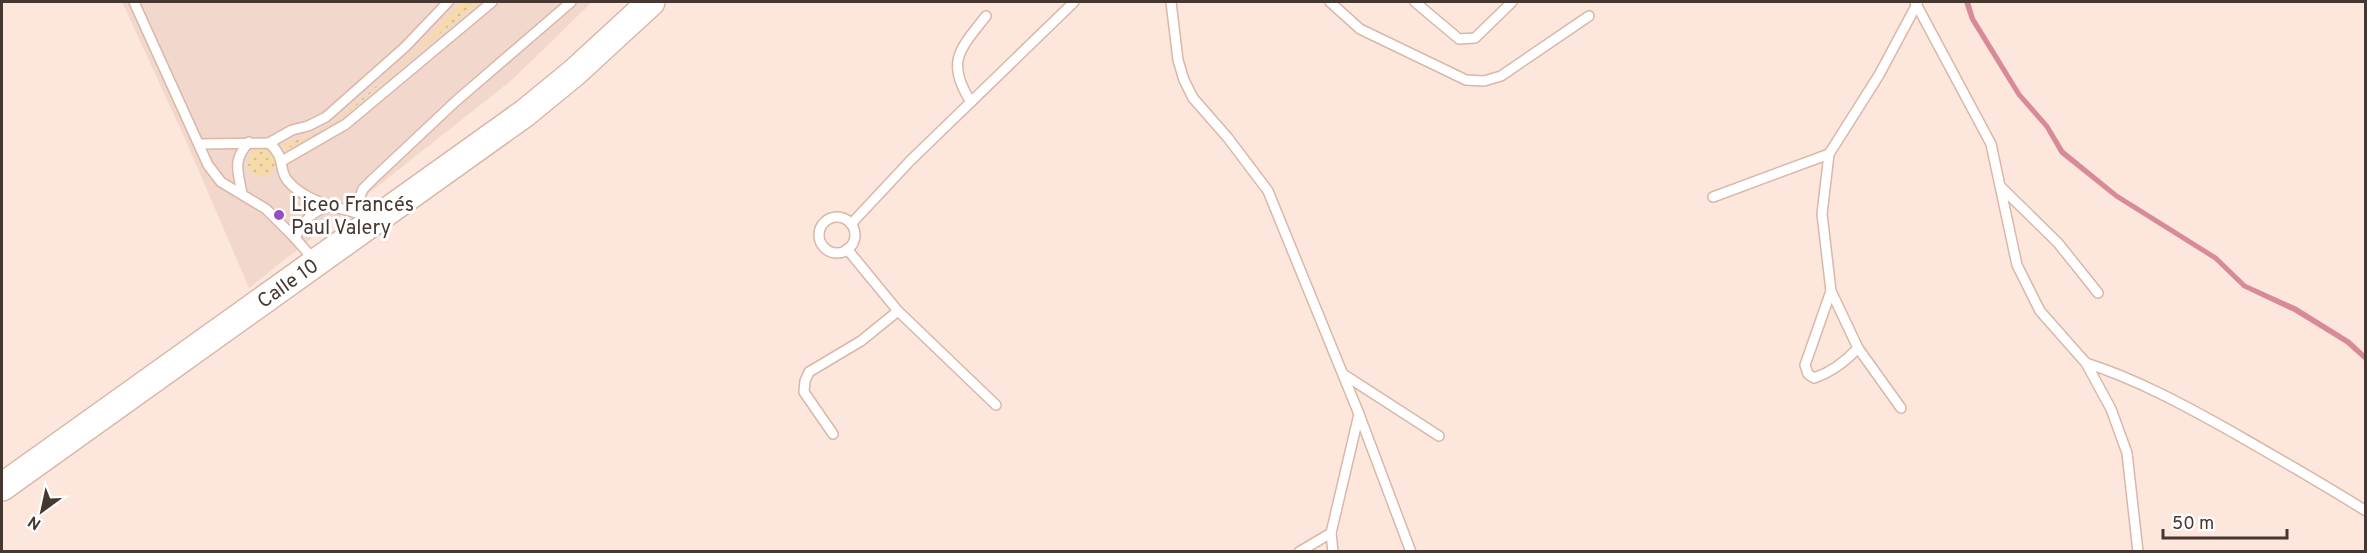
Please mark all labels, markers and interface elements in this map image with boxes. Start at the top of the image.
place label: Liceo Francés Paul Valery [291,193,414,242]
marker: Liceo Francés Paul Valery [272,208,286,222]
street label: Calle 10 [253,254,325,315]
north arrow [12,481,72,541]
scale bar [2163,502,2288,540]
text: N [25,510,45,533]
text: 50 m [2172,513,2214,536]

